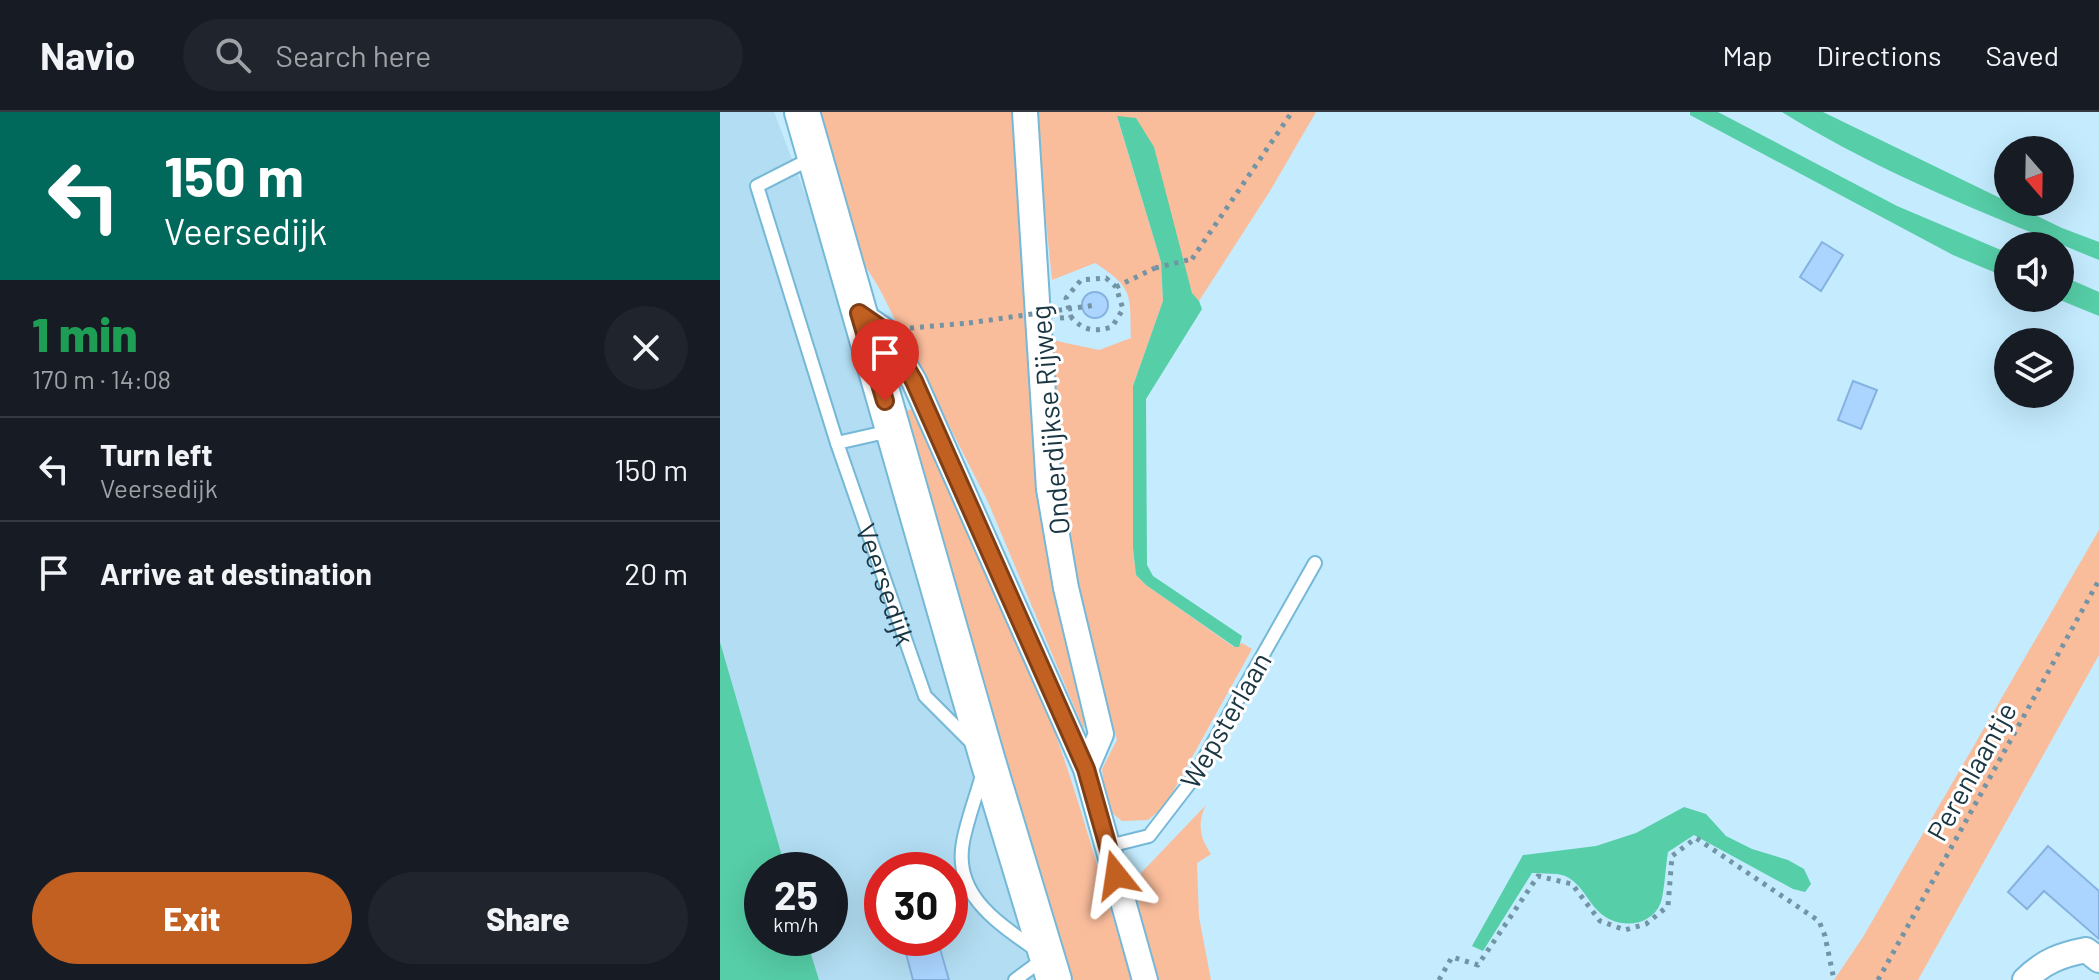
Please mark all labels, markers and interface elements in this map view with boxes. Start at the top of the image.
search box [183,19,743,91]
text: Navio [40,32,135,78]
icon: search [211,33,255,77]
text: Search here [275,37,431,73]
text: Map [1723,38,1772,72]
text: Directions [1816,38,1942,72]
text: Saved [1986,38,2059,72]
north arrow [1994,136,2074,216]
map controls [1994,136,2074,408]
text: 150 m [164,141,304,208]
icon: left [32,144,136,248]
text: Veersedijk [164,209,327,252]
button: sound [1994,232,2074,312]
text: 1 min [32,304,138,362]
street label: Onderdijkse Rijweg [1022,304,1076,536]
button: close [604,306,688,390]
pin [851,319,919,401]
button: layers [1994,328,2074,408]
icon: arrive [863,331,907,375]
text: 170 m · 14:08 [32,363,171,394]
text: Turn left [100,436,213,472]
icon: left [32,447,76,491]
text: 150 m [614,451,688,487]
text: Veersedijk [100,472,218,503]
street label: Veersedijk [849,519,923,650]
icon: arrive [32,551,76,595]
text: Arrive at destination [100,555,372,591]
text: 20 m [624,555,688,591]
street label: Wepsterlaan [1172,646,1278,794]
street label: Perenlaantje [1919,696,2023,846]
position arrow [1074,833,1158,917]
speed limit sign: 30 [864,852,968,956]
text: 25 [774,870,818,918]
button: Exit [32,872,352,964]
button: Share [368,872,688,964]
text: km/h [773,912,819,936]

